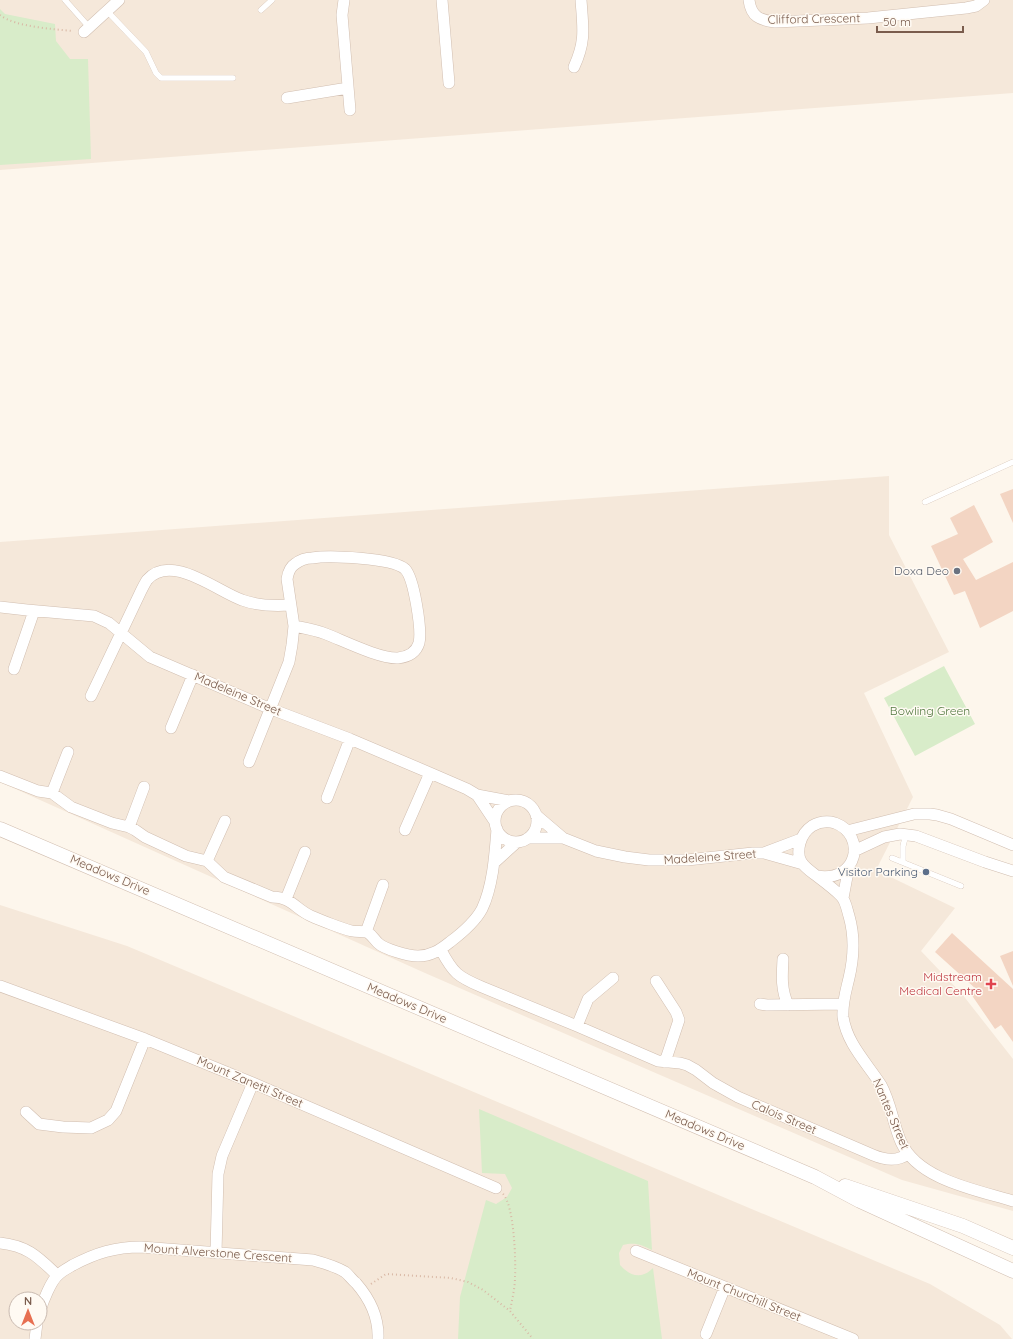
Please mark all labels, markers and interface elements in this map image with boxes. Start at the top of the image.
scale bar [877,8,963,34]
street label: Clifford Crescent [768,10,860,27]
text: 50 m [883,14,911,29]
place label: Doxa Deo [894,563,949,578]
marker: Doxa Deo [952,566,962,576]
street label: Madeleine Street [192,668,284,719]
park label: Bowling Green [890,703,970,718]
street label: Madeleine Street [663,846,757,867]
street label: Meadows Drive [68,851,153,898]
place label: Visitor Parking [838,864,918,879]
marker: Visitor Parking [921,867,931,877]
place label: Midstream Medical Centre [899,969,982,998]
marker: Midstream Medical Centre [985,978,997,990]
street label: Meadows Drive [365,979,450,1026]
street label: Mount Zanetti Street [195,1052,305,1111]
street label: Nantes Street [870,1076,913,1151]
street label: Calois Street [749,1096,819,1137]
street label: Meadows Drive [663,1106,748,1153]
street label: Mount Alverstone Crescent [143,1240,293,1265]
street label: Mount Churchill Street [685,1265,803,1324]
north arrow [8,1291,48,1331]
text: N [24,1294,32,1308]

